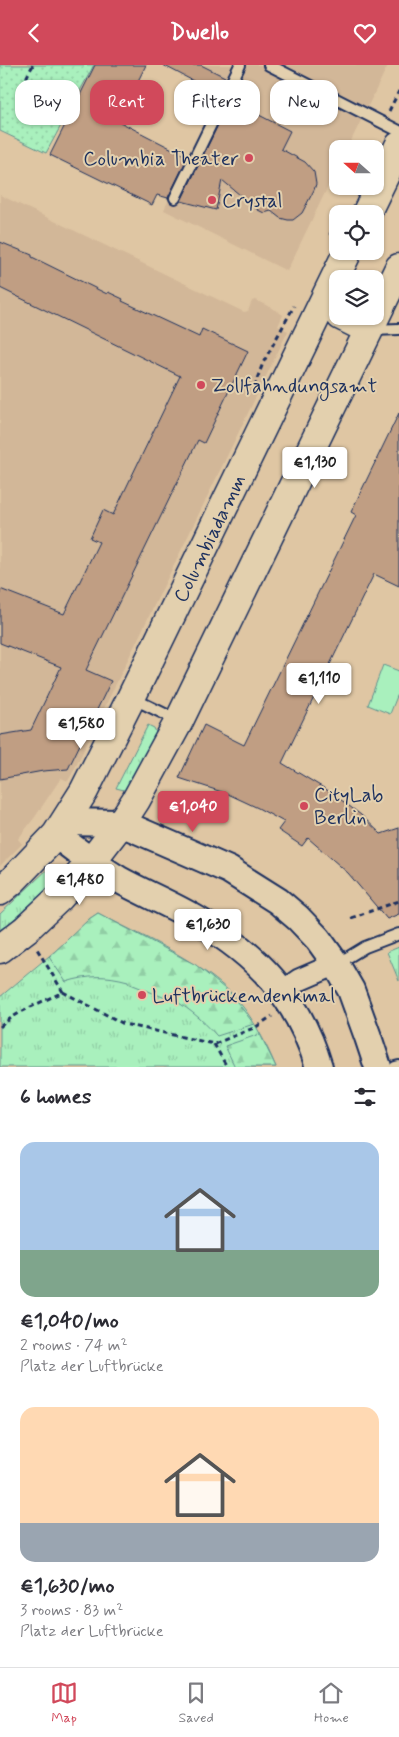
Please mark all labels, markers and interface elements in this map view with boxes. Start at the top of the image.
icon: back [20,19,48,47]
text: Dwello [170,19,229,47]
icon: heart [351,19,379,47]
chip: Buy [15,80,80,125]
chip: Rent [90,80,164,125]
chip: Filters [174,80,260,125]
chip: New [270,80,338,125]
north arrow [329,140,384,195]
map controls [329,140,384,325]
place label: Columbia Theater [83,146,239,173]
marker: Columbia Theater [243,152,255,164]
place label: Crystal [222,188,282,215]
marker: Crystal [206,194,218,206]
button: locate [329,205,384,260]
button: layers [329,270,384,325]
place label: Zollfahndungsamt [211,373,377,401]
marker: Zollfahndungsamt [195,379,207,391]
pin: €1,130 [274,447,356,489]
text: €1,130 [293,452,337,473]
street label: Columbiadamm [168,470,253,607]
pin: €1,110 [278,663,360,705]
text: €1,110 [297,668,341,689]
pin: €1,580 [40,707,122,750]
text: €1,580 [57,713,105,734]
place label: CityLab Berlin [314,782,383,832]
pin: €1,040 [152,791,234,833]
text: €1,040 [169,796,217,817]
marker: CityLab Berlin [298,800,310,812]
pin: €1,480 [39,863,121,906]
text: €1,480 [56,869,104,890]
pin: €1,630 [167,909,249,951]
text: €1,630 [185,914,231,935]
place label: Luftbrückendenkmal [152,983,335,1010]
marker: Luftbrückendenkmal [136,989,148,1001]
text: 6 homes [20,1083,91,1111]
icon: filters [351,1083,379,1111]
icon: home [155,1175,245,1265]
text: €1,040/mo [20,1307,119,1335]
text: 2 rooms · 74 m² [20,1335,128,1356]
text: Platz der Luftbrücke [20,1356,164,1377]
icon: home [155,1440,245,1530]
text: €1,630/mo [20,1572,114,1600]
text: 3 rooms · 83 m² [20,1600,123,1621]
text: Platz der Luftbrücke [20,1621,164,1642]
tab: Map [50,1679,78,1727]
tab: Saved [178,1679,214,1727]
tab: Home [314,1679,349,1727]

